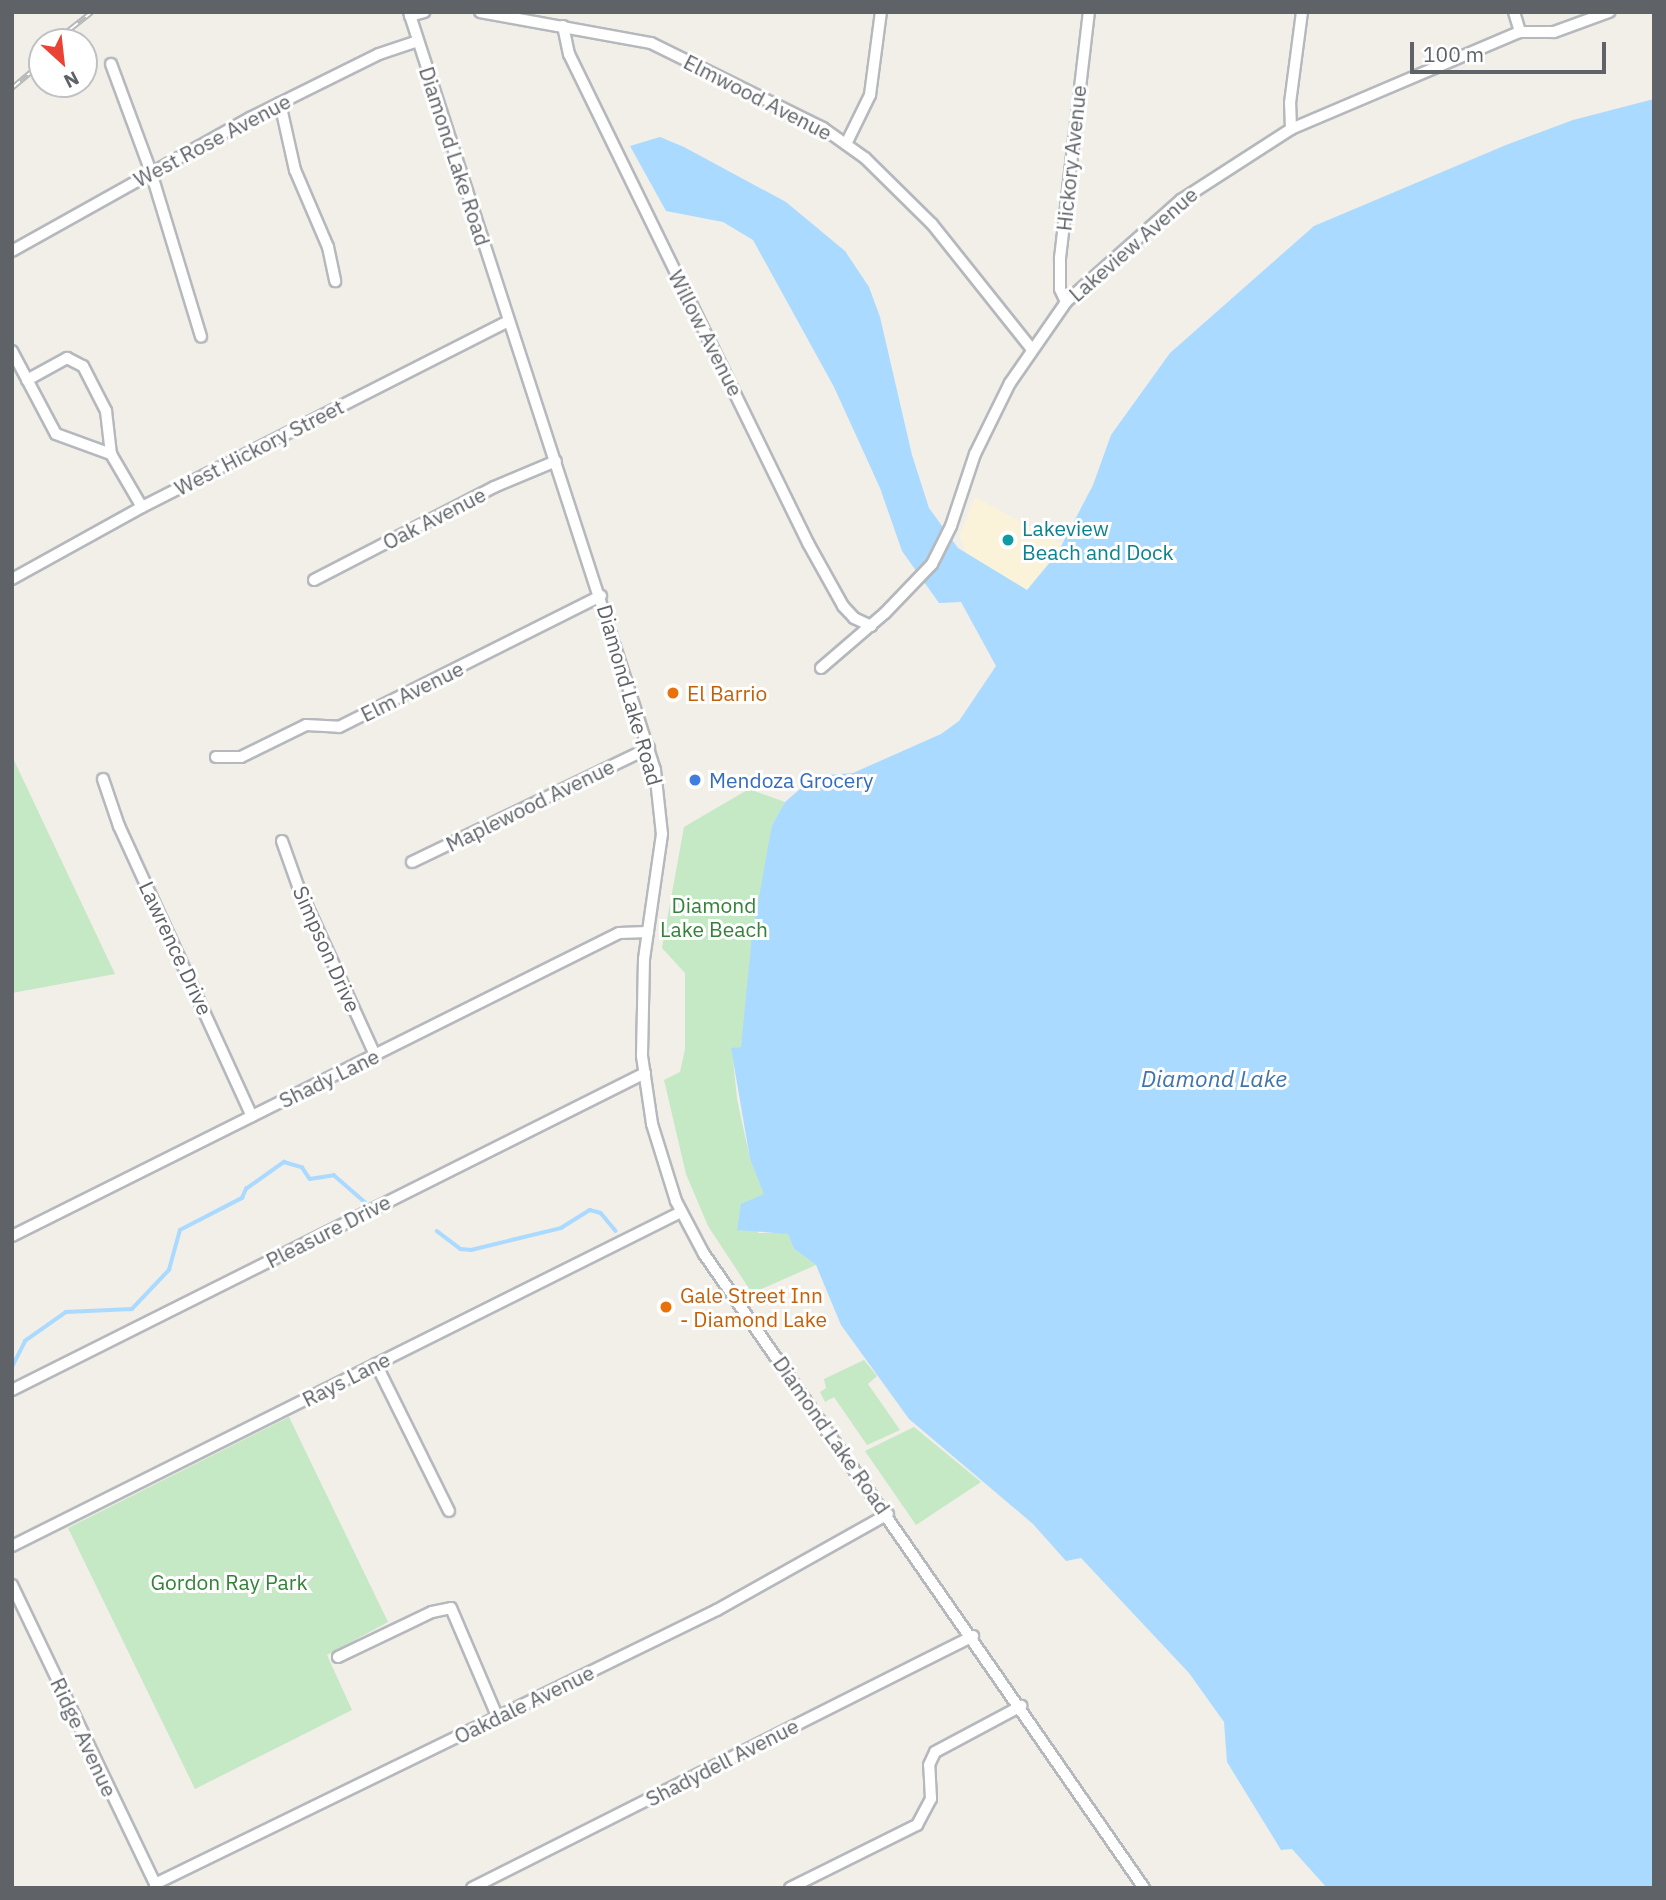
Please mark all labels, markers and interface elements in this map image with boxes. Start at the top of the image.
north arrow [28,28,98,98]
scale bar [1414,28,1610,72]
text: 100 m [1423,40,1484,68]
street label: Elmwood Avenue [680,49,836,145]
street label: Diamond Lake Road [414,63,496,249]
text: N [60,66,83,94]
street label: Hickory Avenue [1051,84,1091,232]
street label: West Rose Avenue [129,88,295,192]
street label: Lakeview Avenue [1064,181,1202,307]
street label: Willow Avenue [663,266,749,400]
street label: West Hickory Street [170,393,348,501]
street label: Oak Avenue [378,481,490,555]
place label: Lakeview Beach and Dock [1022,515,1174,565]
marker: Lakeview Beach and Dock [1000,532,1016,548]
street label: Diamond Lake Road [592,602,668,788]
street label: Elm Avenue [356,655,468,727]
place label: El Barrio [687,680,767,706]
marker: El Barrio [665,685,681,701]
street label: Maplewood Avenue [442,753,618,857]
place label: Mendoza Grocery [709,767,874,793]
marker: Mendoza Grocery [687,772,703,788]
street label: Lawrence Drive [134,877,218,1019]
street label: Simpson Drive [288,882,366,1016]
park label: Diamond Lake Beach [660,892,768,942]
street label: Shady Lane [275,1043,383,1113]
water label: Diamond Lake [1141,1064,1287,1092]
street label: Pleasure Drive [262,1189,394,1273]
place label: Gale Street Inn - Diamond Lake [680,1282,827,1332]
marker: Gale Street Inn - Diamond Lake [658,1299,674,1315]
street label: Rays Lane [298,1346,394,1412]
street label: Diamond Lake Road [768,1351,896,1519]
park label: Gordon Ray Park [150,1569,308,1595]
street label: Oakdale Avenue [450,1659,598,1749]
street label: Ridge Avenue [45,1673,123,1801]
street label: Shadydell Avenue [641,1713,803,1811]

